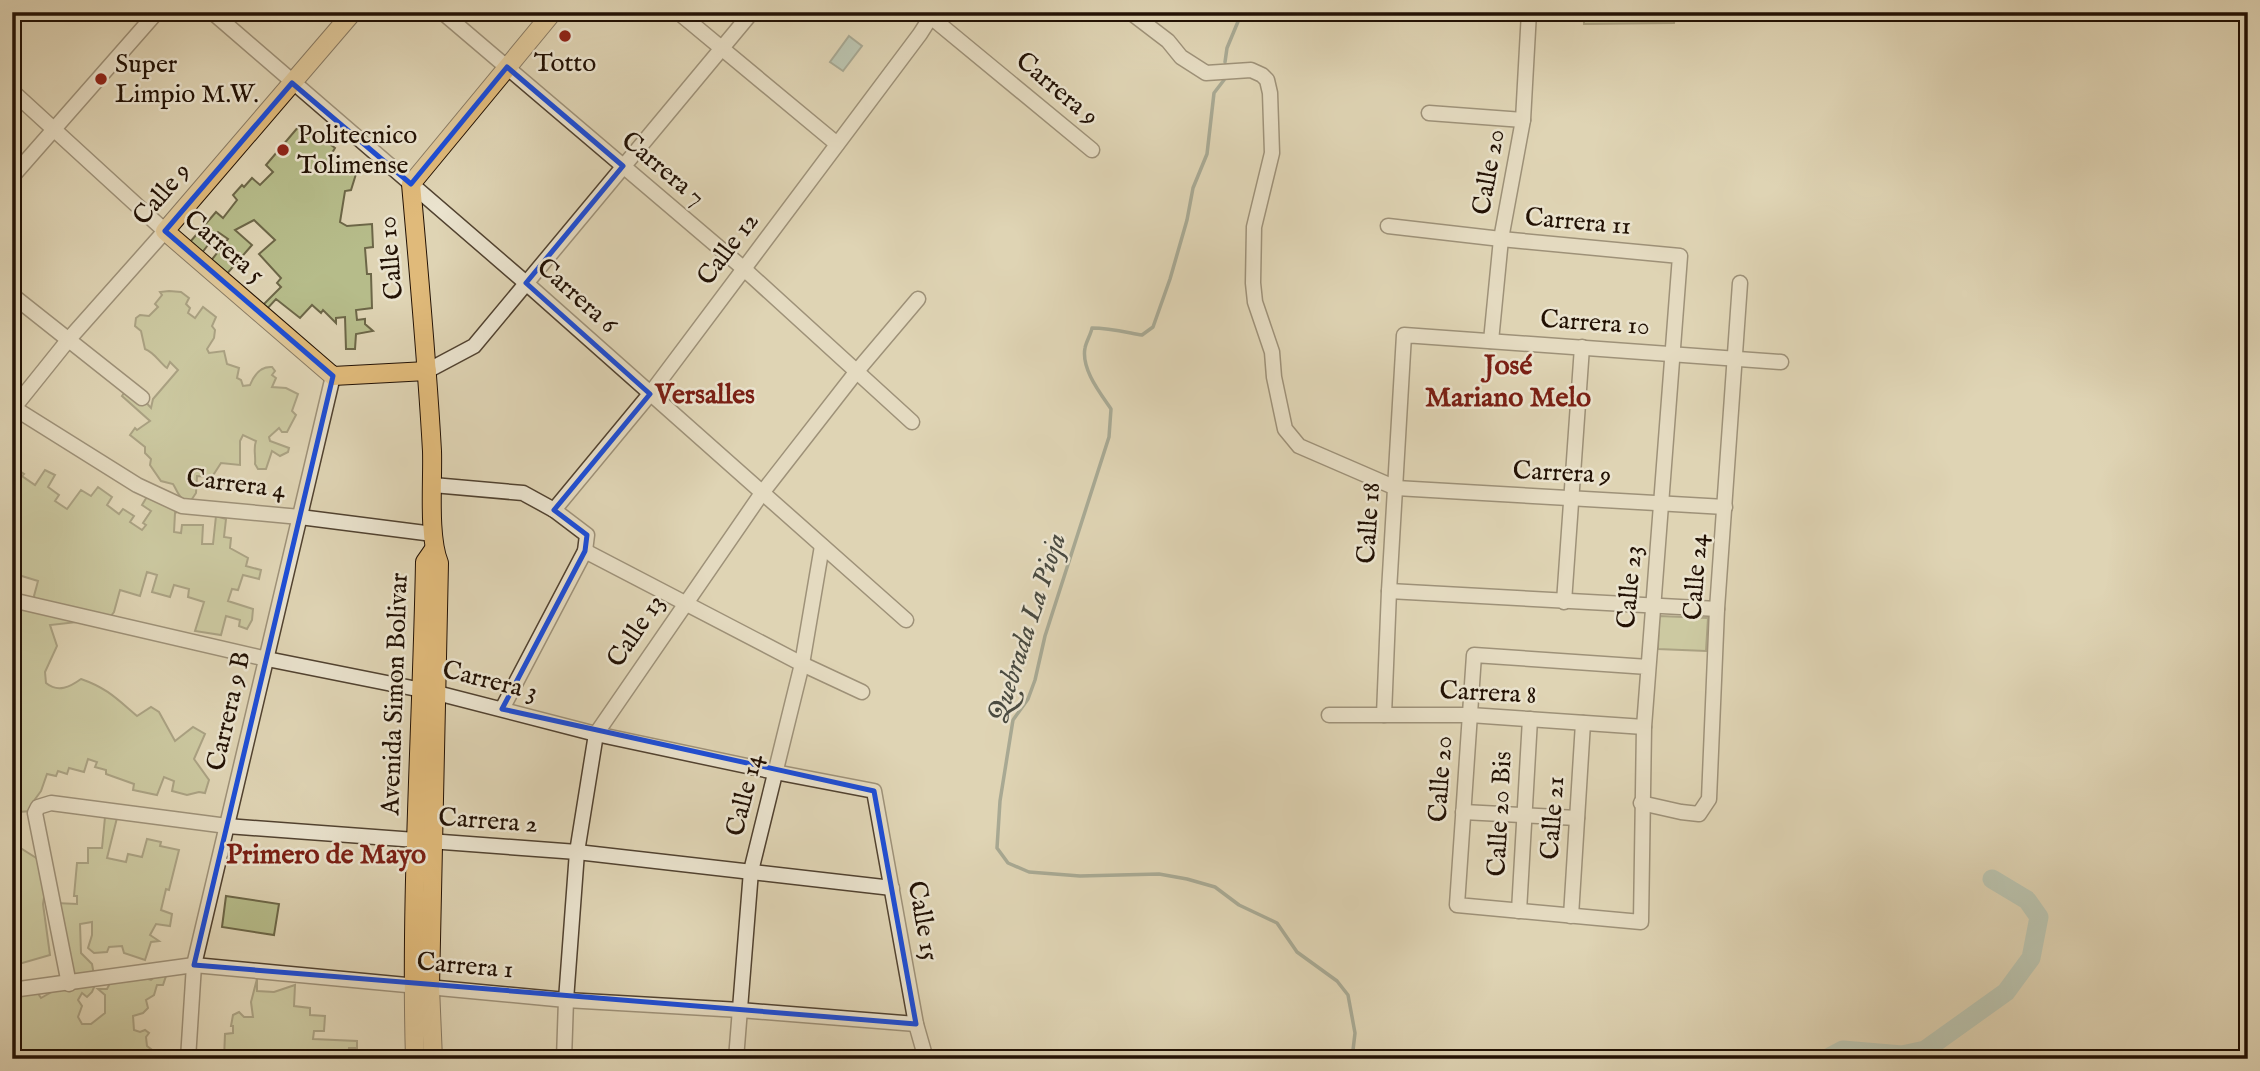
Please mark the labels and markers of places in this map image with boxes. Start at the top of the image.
marker: Totto [557,28,573,44]
place label: Totto [534,47,596,80]
place label: Super Limpio M.W. [115,48,259,111]
marker: Super Limpio M.W. [93,71,109,87]
place label: Politecnico Tolimense [297,119,417,182]
marker: Politecnico Tolimense [275,142,291,158]

